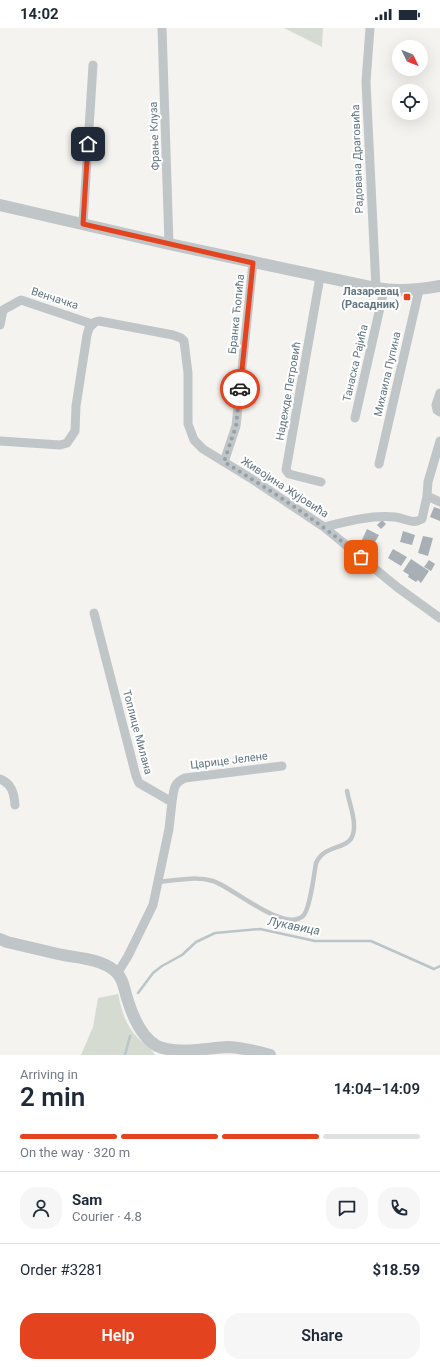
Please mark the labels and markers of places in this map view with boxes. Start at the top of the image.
pin [71,127,105,161]
place label: Лазаревац (Расадник) [341,285,399,311]
marker: Лазаревац (Расадник) [402,292,412,302]
pin [344,540,378,574]

